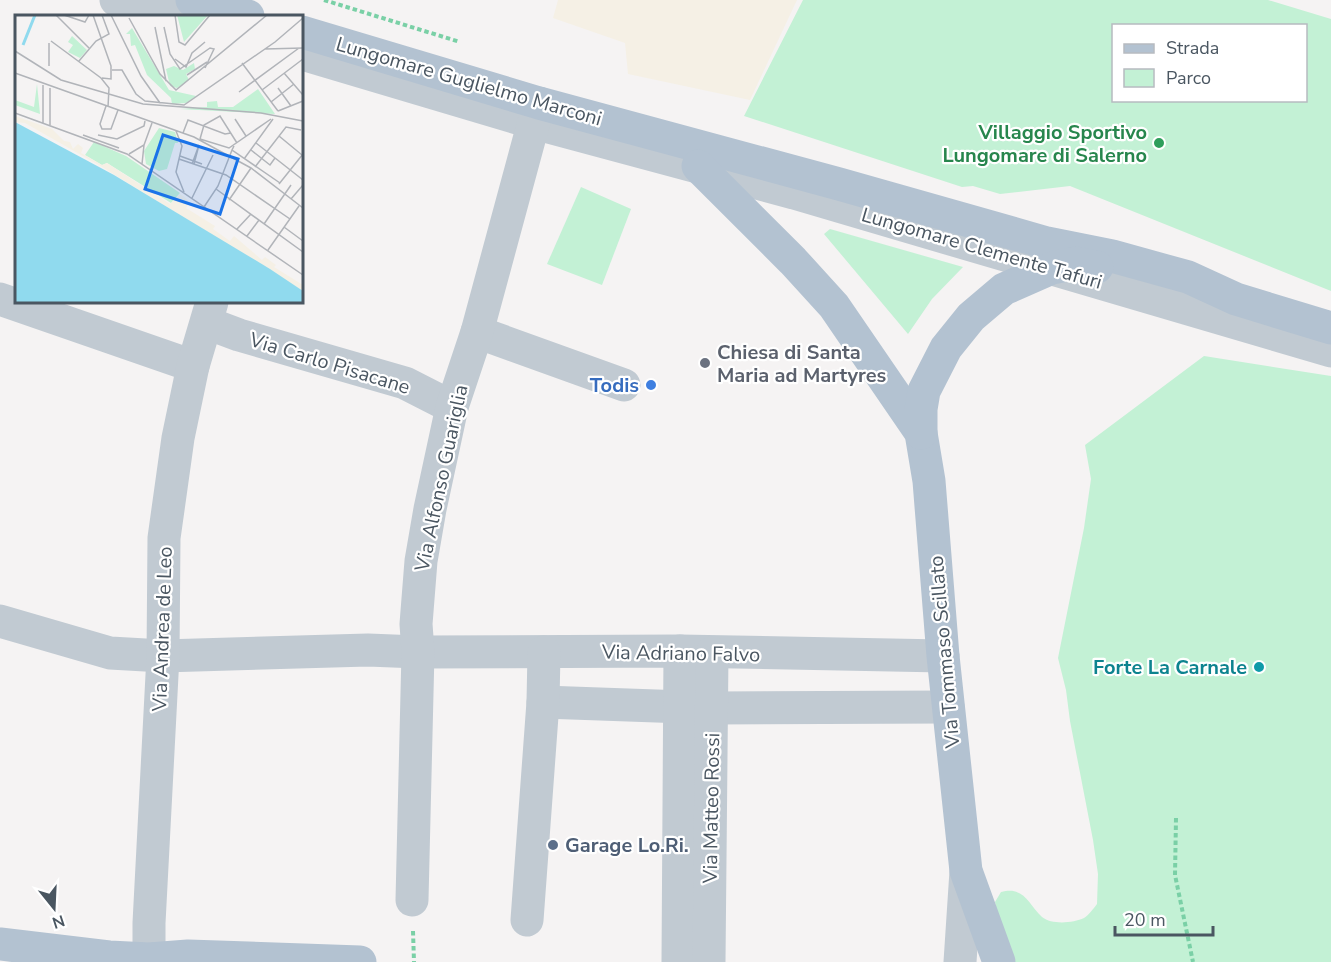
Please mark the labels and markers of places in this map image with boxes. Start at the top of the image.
place label: Villaggio Sportivo Lungomare di Salerno [942,119,1147,169]
marker: Villaggio Sportivo Lungomare di Salerno [1152,136,1166,150]
place label: Chiesa di Santa Maria ad Martyres [717,339,886,389]
marker: Chiesa di Santa Maria ad Martyres [698,356,712,370]
place label: Todis [590,372,639,399]
marker: Todis [644,378,658,392]
place label: Forte La Carnale [1093,654,1247,681]
marker: Forte La Carnale [1252,660,1266,674]
place label: Garage Lo.Ri. [565,832,689,859]
marker: Garage Lo.Ri. [546,838,560,852]

